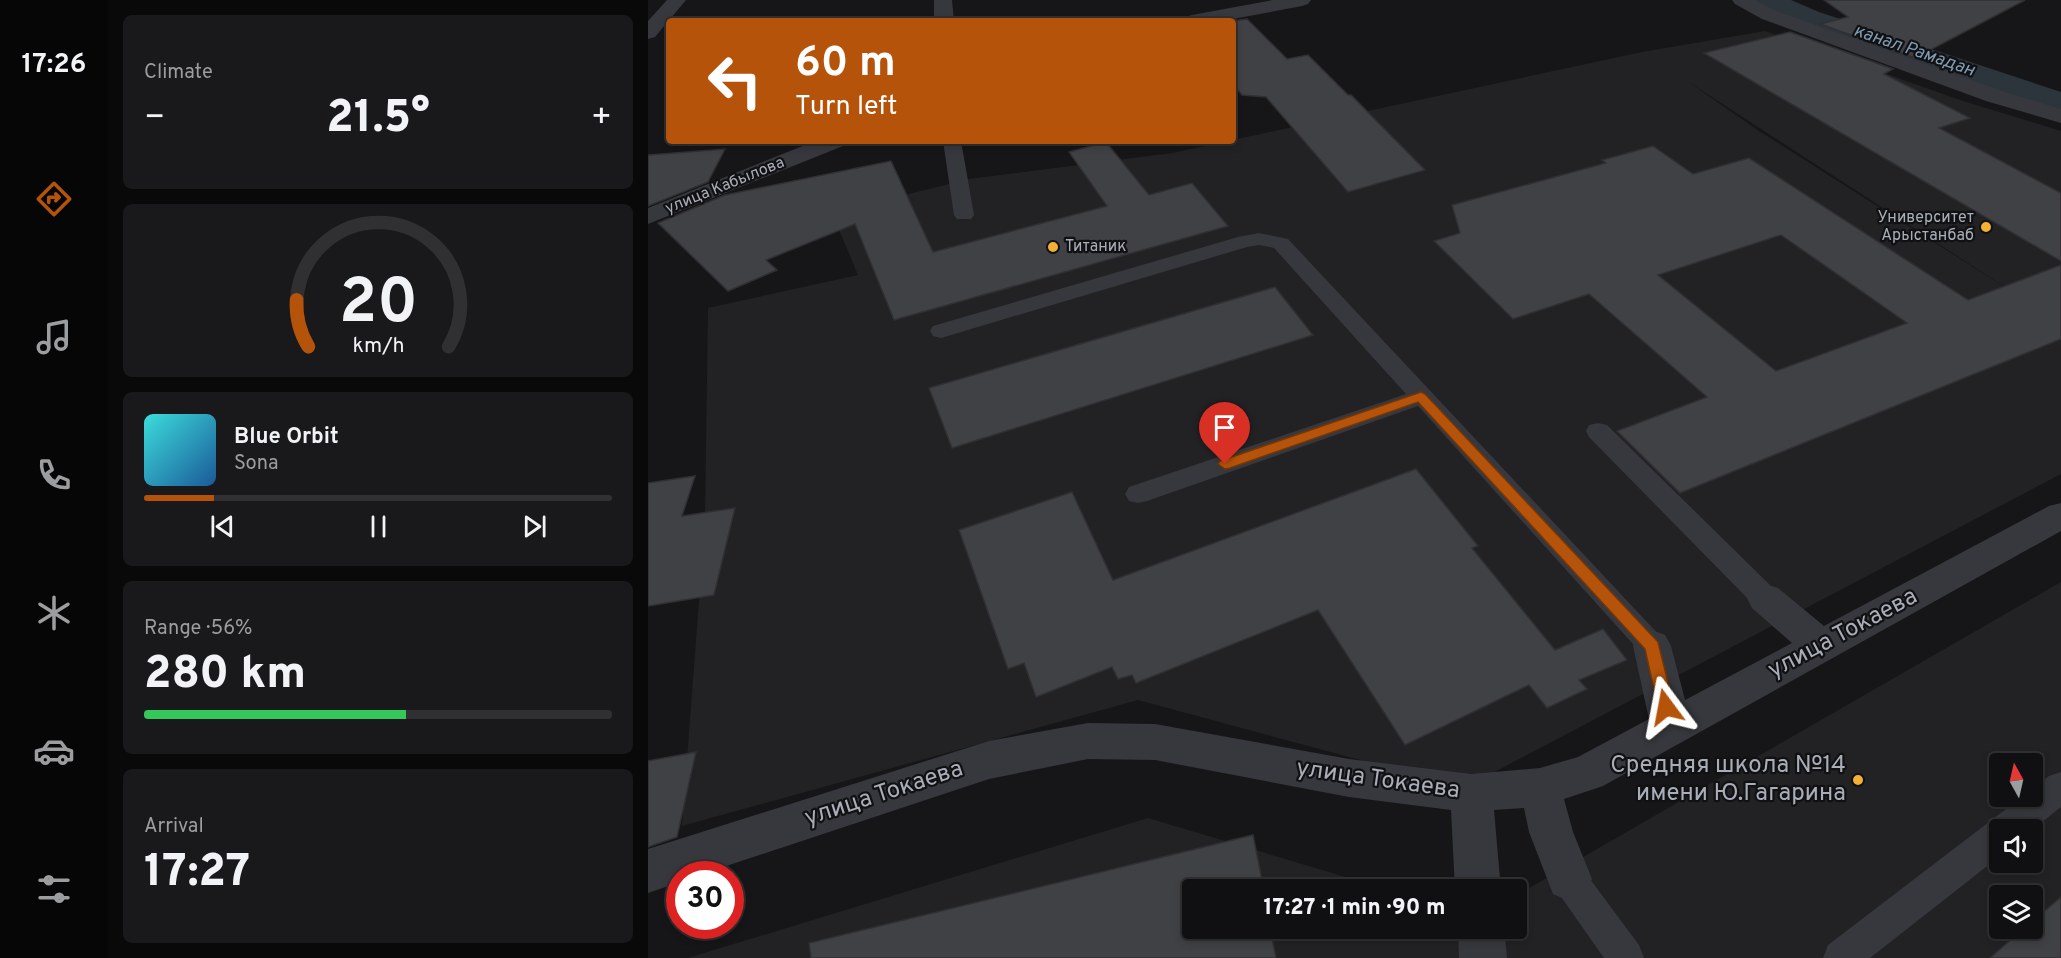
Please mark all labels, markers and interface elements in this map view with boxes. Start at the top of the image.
water label: канал Рамадан [1850,20,1978,83]
text: 60 m [795,38,896,91]
icon: left [696,42,774,120]
text: 17:26 [22,48,86,82]
text: Climate [144,60,213,86]
text: Turn left [795,90,897,124]
text: 21.5° [326,91,430,148]
text: − [144,98,165,140]
text: + [591,98,612,140]
street label: улица Кабылова [662,153,788,219]
icon: directions [33,178,75,220]
place label: Университет Арыстанбаб [1877,208,1974,246]
marker: Университет Арыстанбаб [1979,220,1993,234]
place label: Титаник [1065,237,1126,257]
marker: Титаник [1046,240,1060,254]
text: 20 [338,267,418,346]
icon: music [33,316,75,358]
text: km/h [352,334,404,361]
pin [1199,402,1250,464]
icon: arrive [1208,411,1241,444]
text: Blue Orbit [234,424,339,451]
text: Sona [234,451,279,477]
icon: phone [33,454,75,496]
icon: previous [206,510,239,543]
icon: pause [362,510,395,543]
icon: next [518,510,551,543]
street label: улица Токаева [1763,582,1923,686]
icon: climate [33,592,75,634]
text: Range · 56% [144,616,253,642]
text: 280 km [144,647,306,704]
position arrow [1634,675,1698,739]
icon: car [33,730,75,772]
place label: Средняя школа №14 имени Ю.Гагарина [1610,751,1846,809]
north arrow [1989,753,2043,807]
map controls [1989,753,2043,939]
street label: улица Токаева [801,754,967,834]
street label: улица Токаева [1294,754,1462,806]
marker: Средняя школа №14 имени Ю.Гагарина [1851,773,1865,787]
text: Arrival [144,814,204,840]
button: sound [1989,819,2043,873]
text: 17:27 [144,845,250,902]
speed limit sign: 30 [666,861,744,939]
icon: filters [33,868,75,910]
button: layers [1989,885,2043,939]
text: 17:27 · 1 min · 90 m [1264,895,1445,922]

